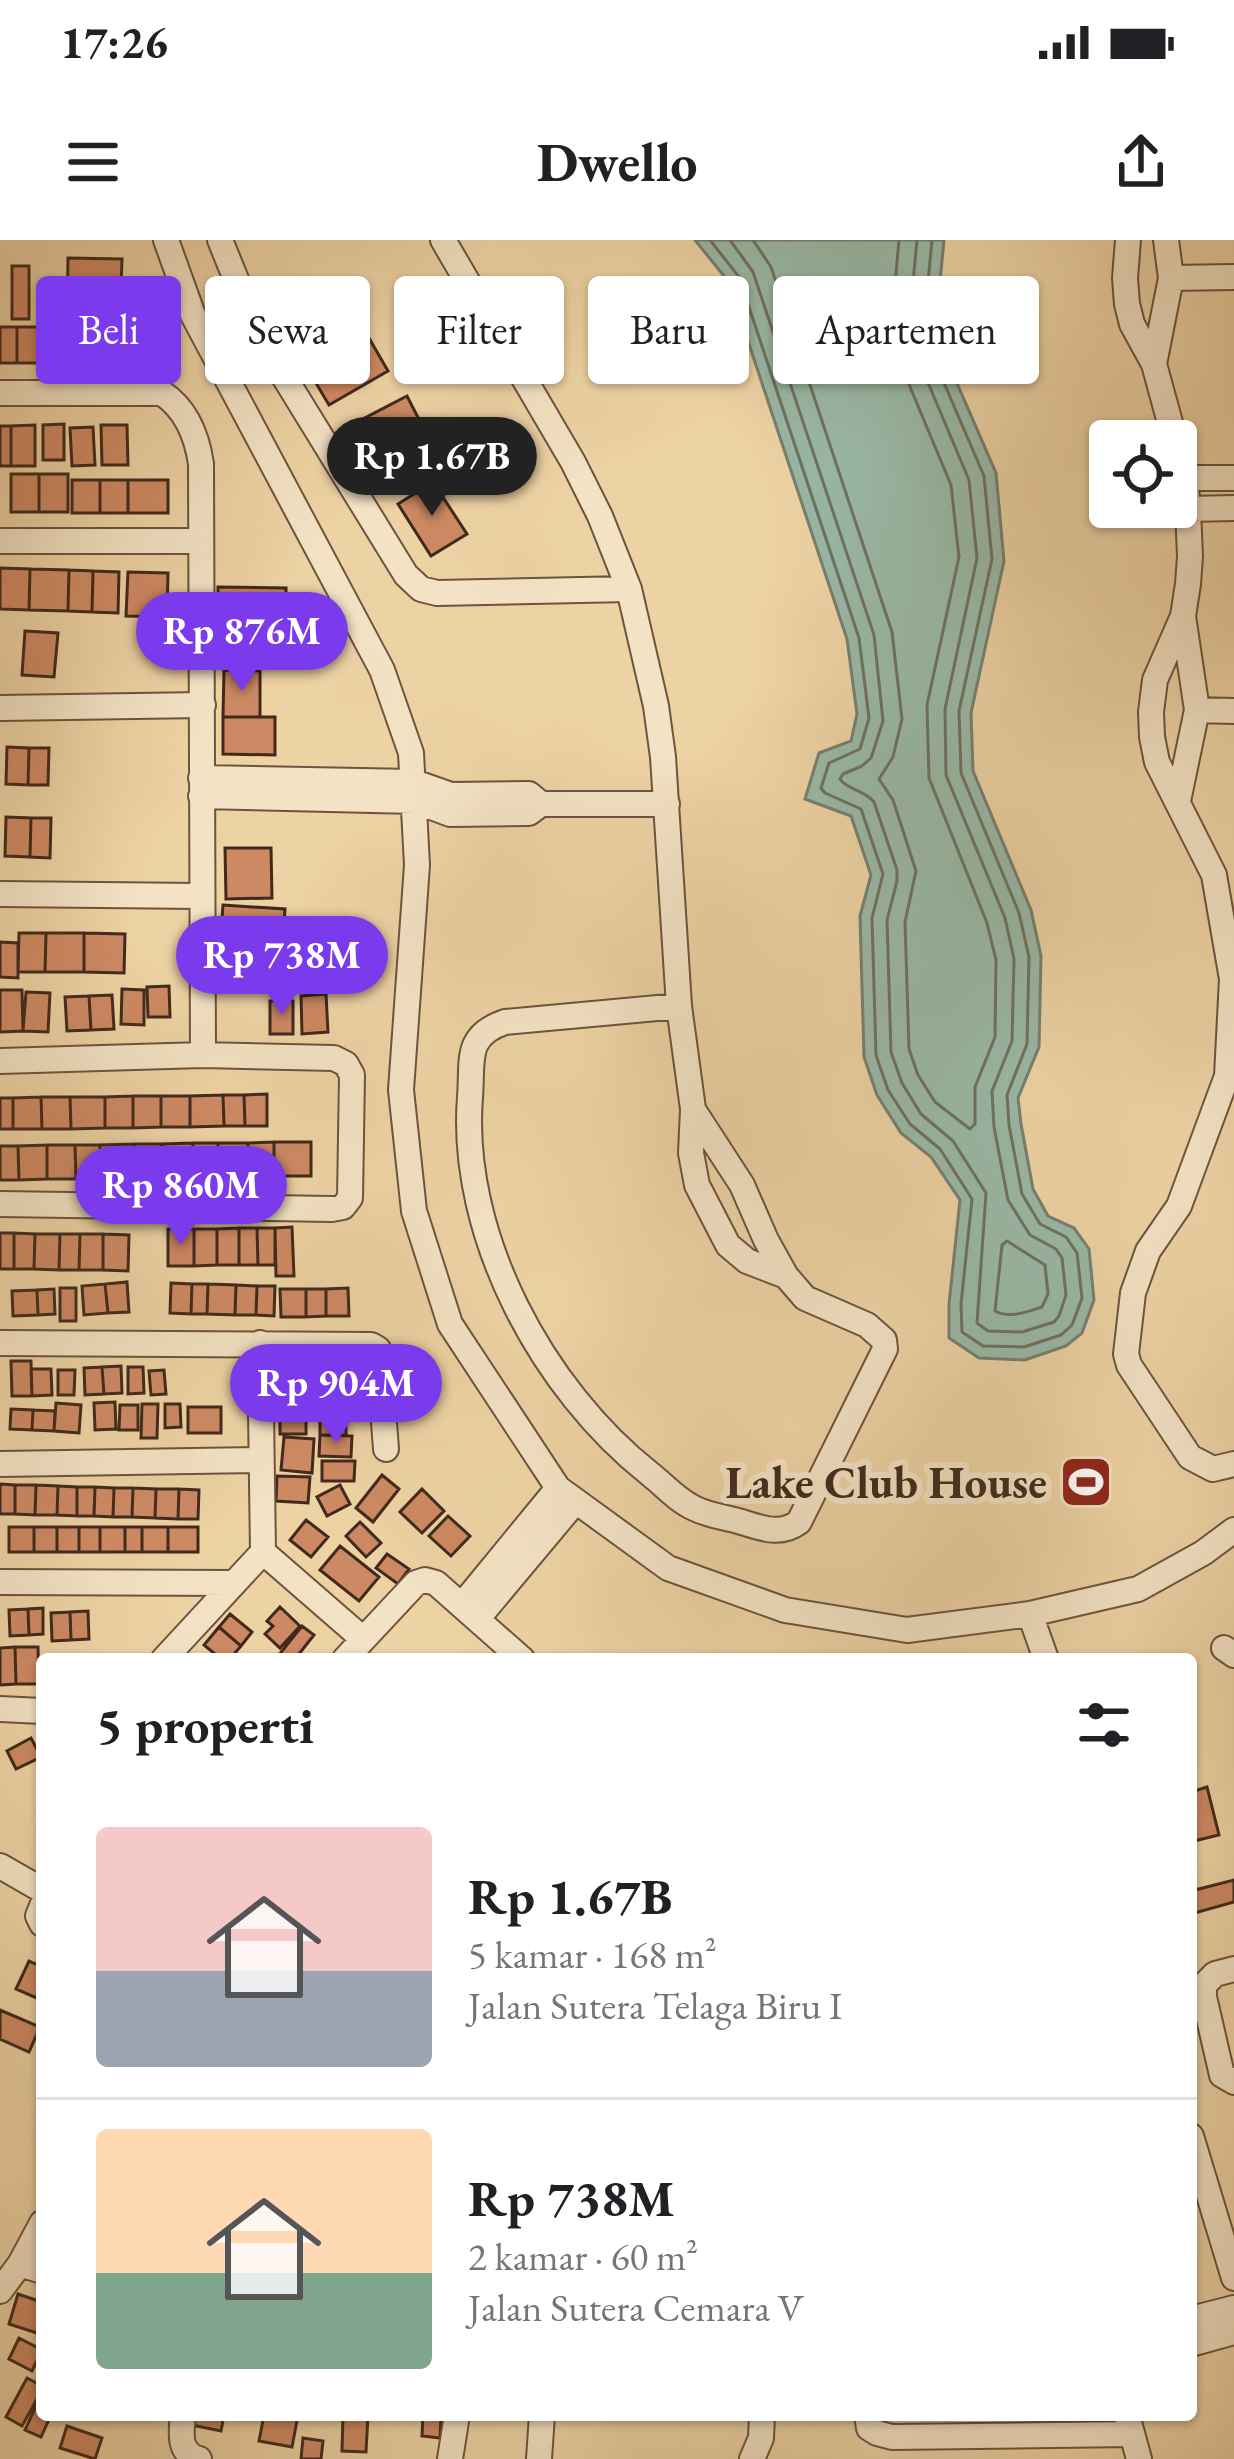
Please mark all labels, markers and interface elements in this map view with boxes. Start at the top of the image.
text: 17:26 [60,13,168,71]
text: Dwello [537,127,697,197]
icon: menu [60,129,126,195]
icon: share [1108,129,1174,195]
chip: Beli [36,276,181,384]
chip: Sewa [205,276,370,384]
chip: Filter [394,276,564,384]
chip: Baru [588,276,749,384]
chip: Apartemen [773,276,1039,384]
pin: Rp 1.67B [308,417,556,519]
map controls [1089,420,1197,528]
button: locate [1089,420,1197,528]
text: Rp 1.67B [354,430,510,481]
pin: Rp 876M [131,592,353,694]
text: Rp 876M [163,605,321,656]
pin: Rp 738M [171,916,393,1018]
text: Rp 738M [203,929,361,980]
pin: Rp 860M [70,1146,292,1248]
text: Rp 860M [102,1159,260,1210]
pin: Rp 904M [225,1344,447,1446]
text: Rp 904M [257,1357,415,1408]
place label: Lake Club House [725,1453,1047,1511]
sports icon: Lake Club House [1058,1454,1114,1510]
text: 5 properti [96,1692,314,1758]
icon: filters [1071,1692,1137,1758]
text: Rp 1.67B [468,1863,672,1929]
icon: home [192,1875,336,2019]
text: 5 kamar · 168 m² [468,1929,717,1980]
text: Jalan Sutera Telaga Biru I [468,1980,842,2031]
text: Rp 738M [468,2165,675,2231]
icon: home [192,2177,336,2321]
text: 2 kamar · 60 m² [468,2231,698,2282]
text: Jalan Sutera Cemara V [468,2282,804,2333]

